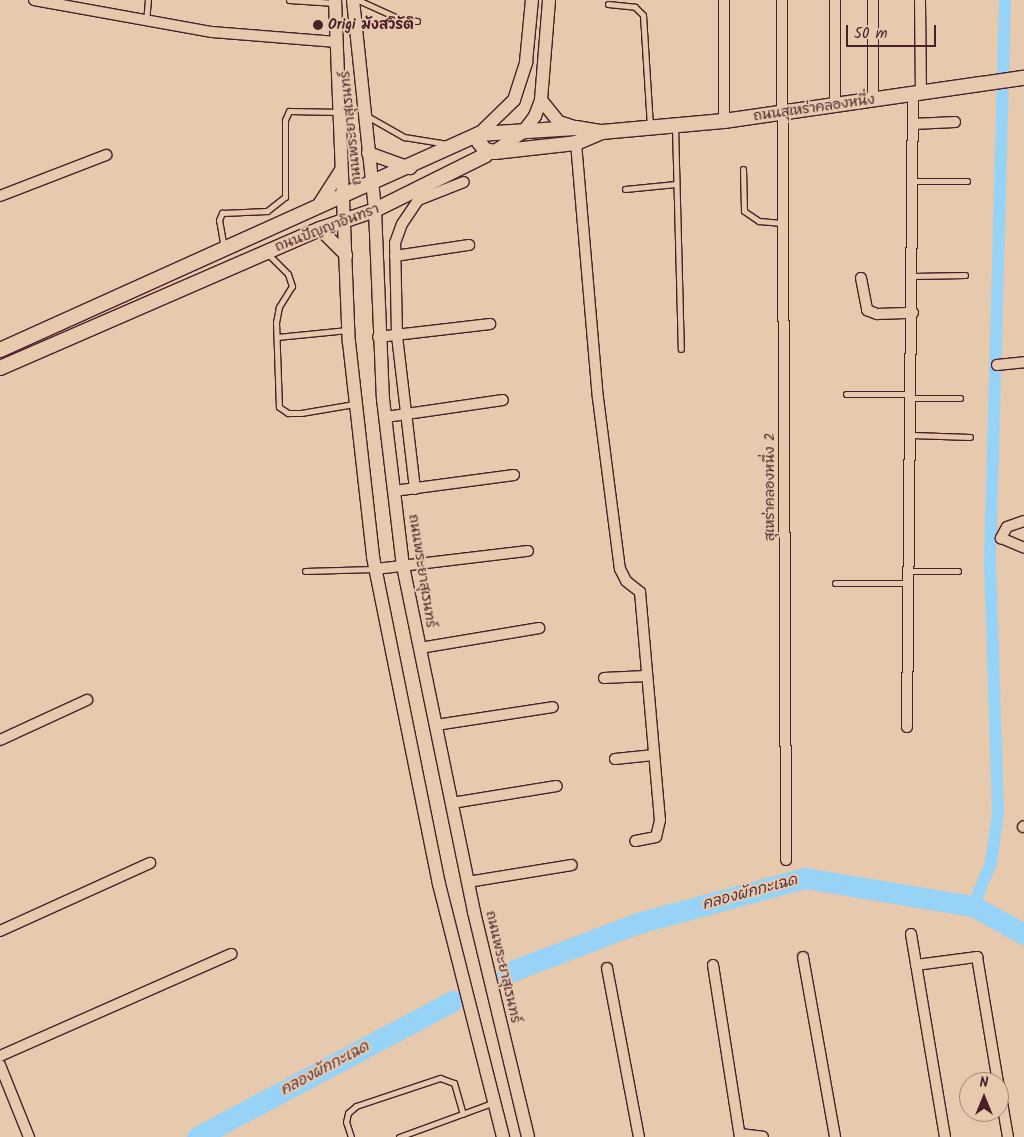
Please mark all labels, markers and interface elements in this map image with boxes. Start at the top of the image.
scale bar [849,15,939,47]
place label: Origi มังสวิรัติ [328,17,414,33]
marker: Origi มังสวิรัติ [312,19,324,31]
text: 50 m [854,22,888,46]
street label: ถนนพระยาสุเรนทร์ [337,70,365,186]
street label: ถนนสุเหร่าคลองหนึ่ง [752,91,876,125]
street label: ถนนปัญญาอินทรา [272,200,382,256]
street label: สุเหร่าคลองหนึ่ง 2 [762,433,778,541]
street label: ถนนพระยาสุเรนทร์ [405,513,439,629]
water label: คลองผักกะเฉด [701,872,799,914]
street label: ถนนพระยาสุเรนทร์ [482,909,524,1025]
water label: คลองผักกะเฉด [278,1038,372,1100]
north arrow [959,1072,1009,1122]
text: N [980,1072,988,1094]

